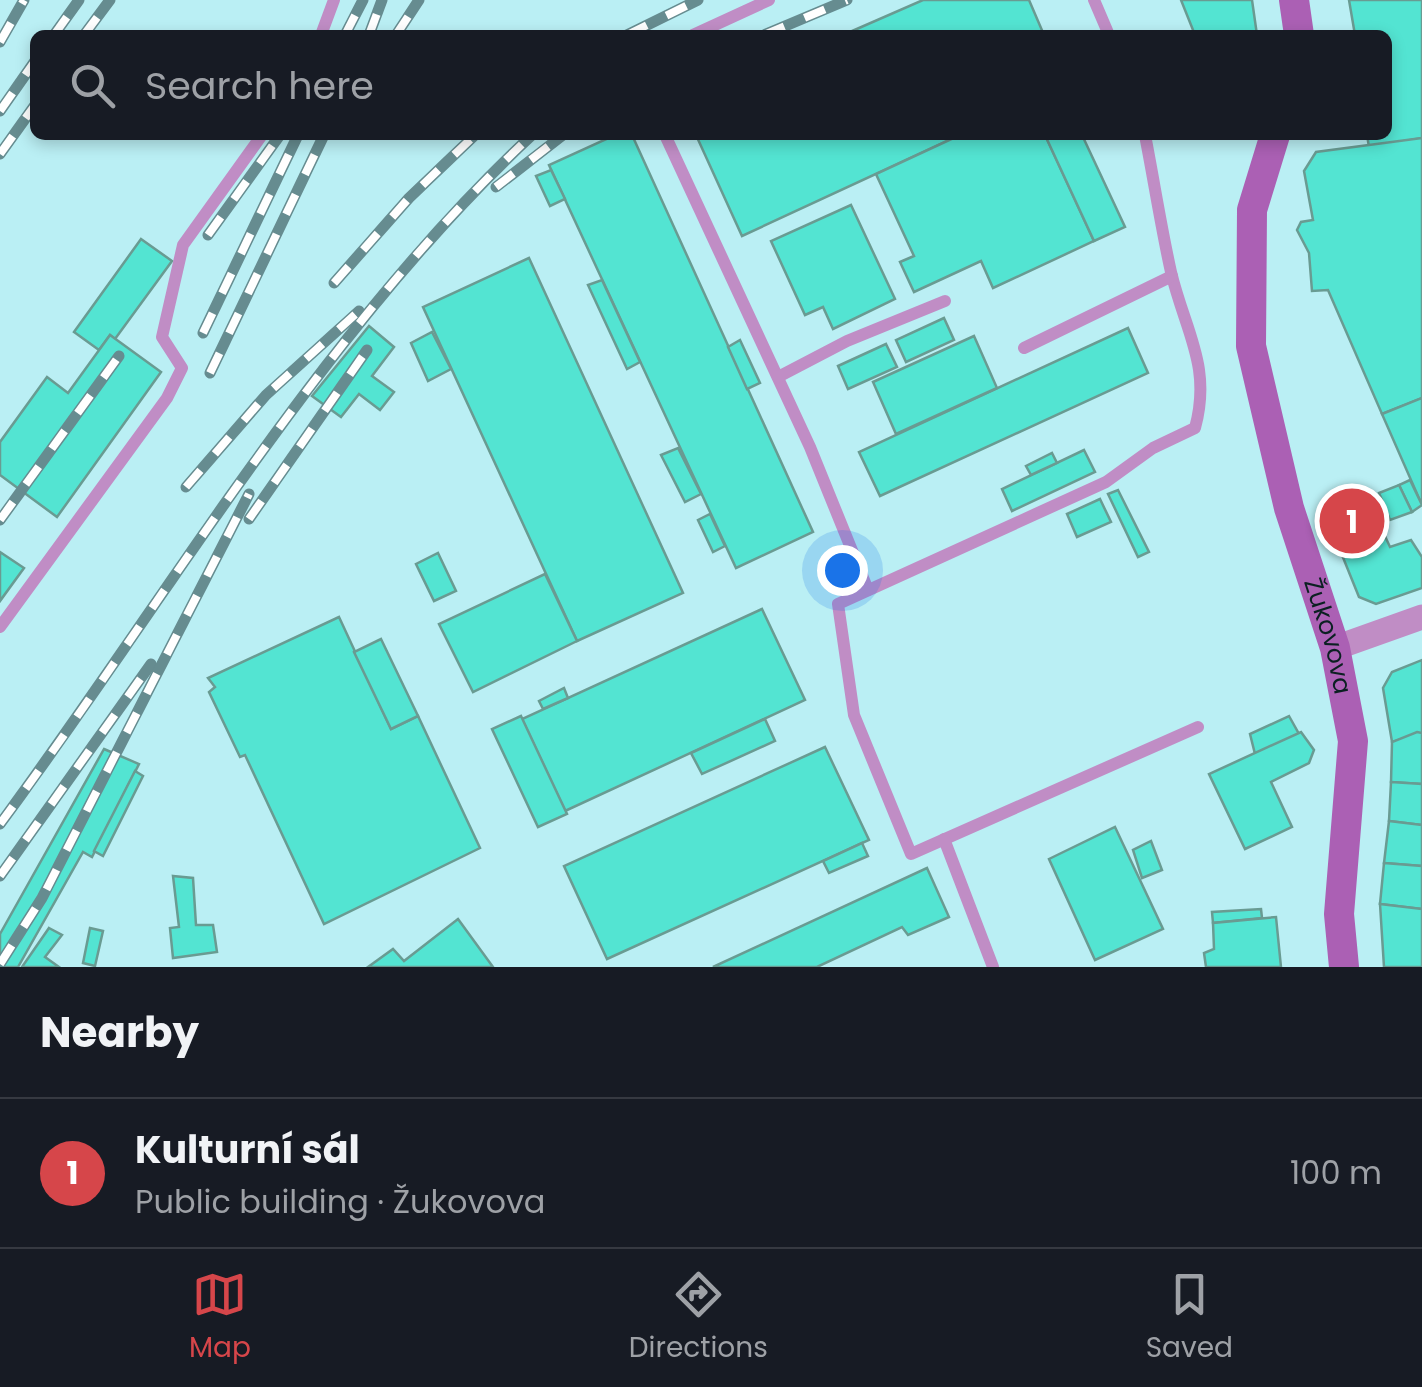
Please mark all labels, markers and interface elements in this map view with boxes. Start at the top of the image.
search box [30,30,1392,140]
icon: search [65,58,120,113]
text: Search here [145,59,374,112]
pin: 1 [1320,484,1384,558]
your location [817,545,868,596]
street label: Žukovova [1296,573,1361,697]
text: Nearby [40,1003,199,1062]
text: Kulturní sál [135,1123,360,1176]
text: 1 [66,1150,79,1195]
text: 100 m [1290,1150,1382,1195]
text: Public building · Žukovova [135,1179,545,1224]
tab: Map [189,1267,251,1369]
tab: Directions [629,1267,768,1369]
tab: Saved [1146,1267,1233,1369]

